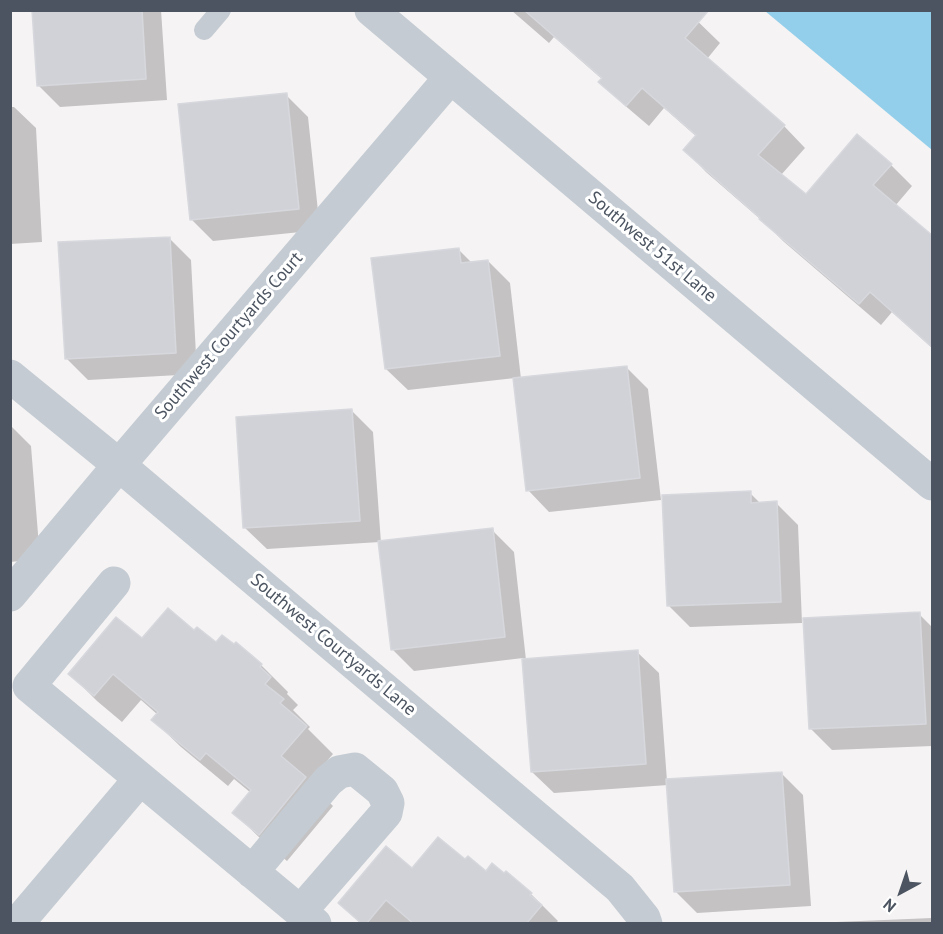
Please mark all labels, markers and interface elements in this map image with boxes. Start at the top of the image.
street label: Southwest 51st Lane [584,187,720,307]
street label: Southwest Courtyards Court [150,248,308,424]
street label: Southwest Courtyards Lane [246,569,420,721]
north arrow [871,862,931,922]
text: N [879,895,900,917]

